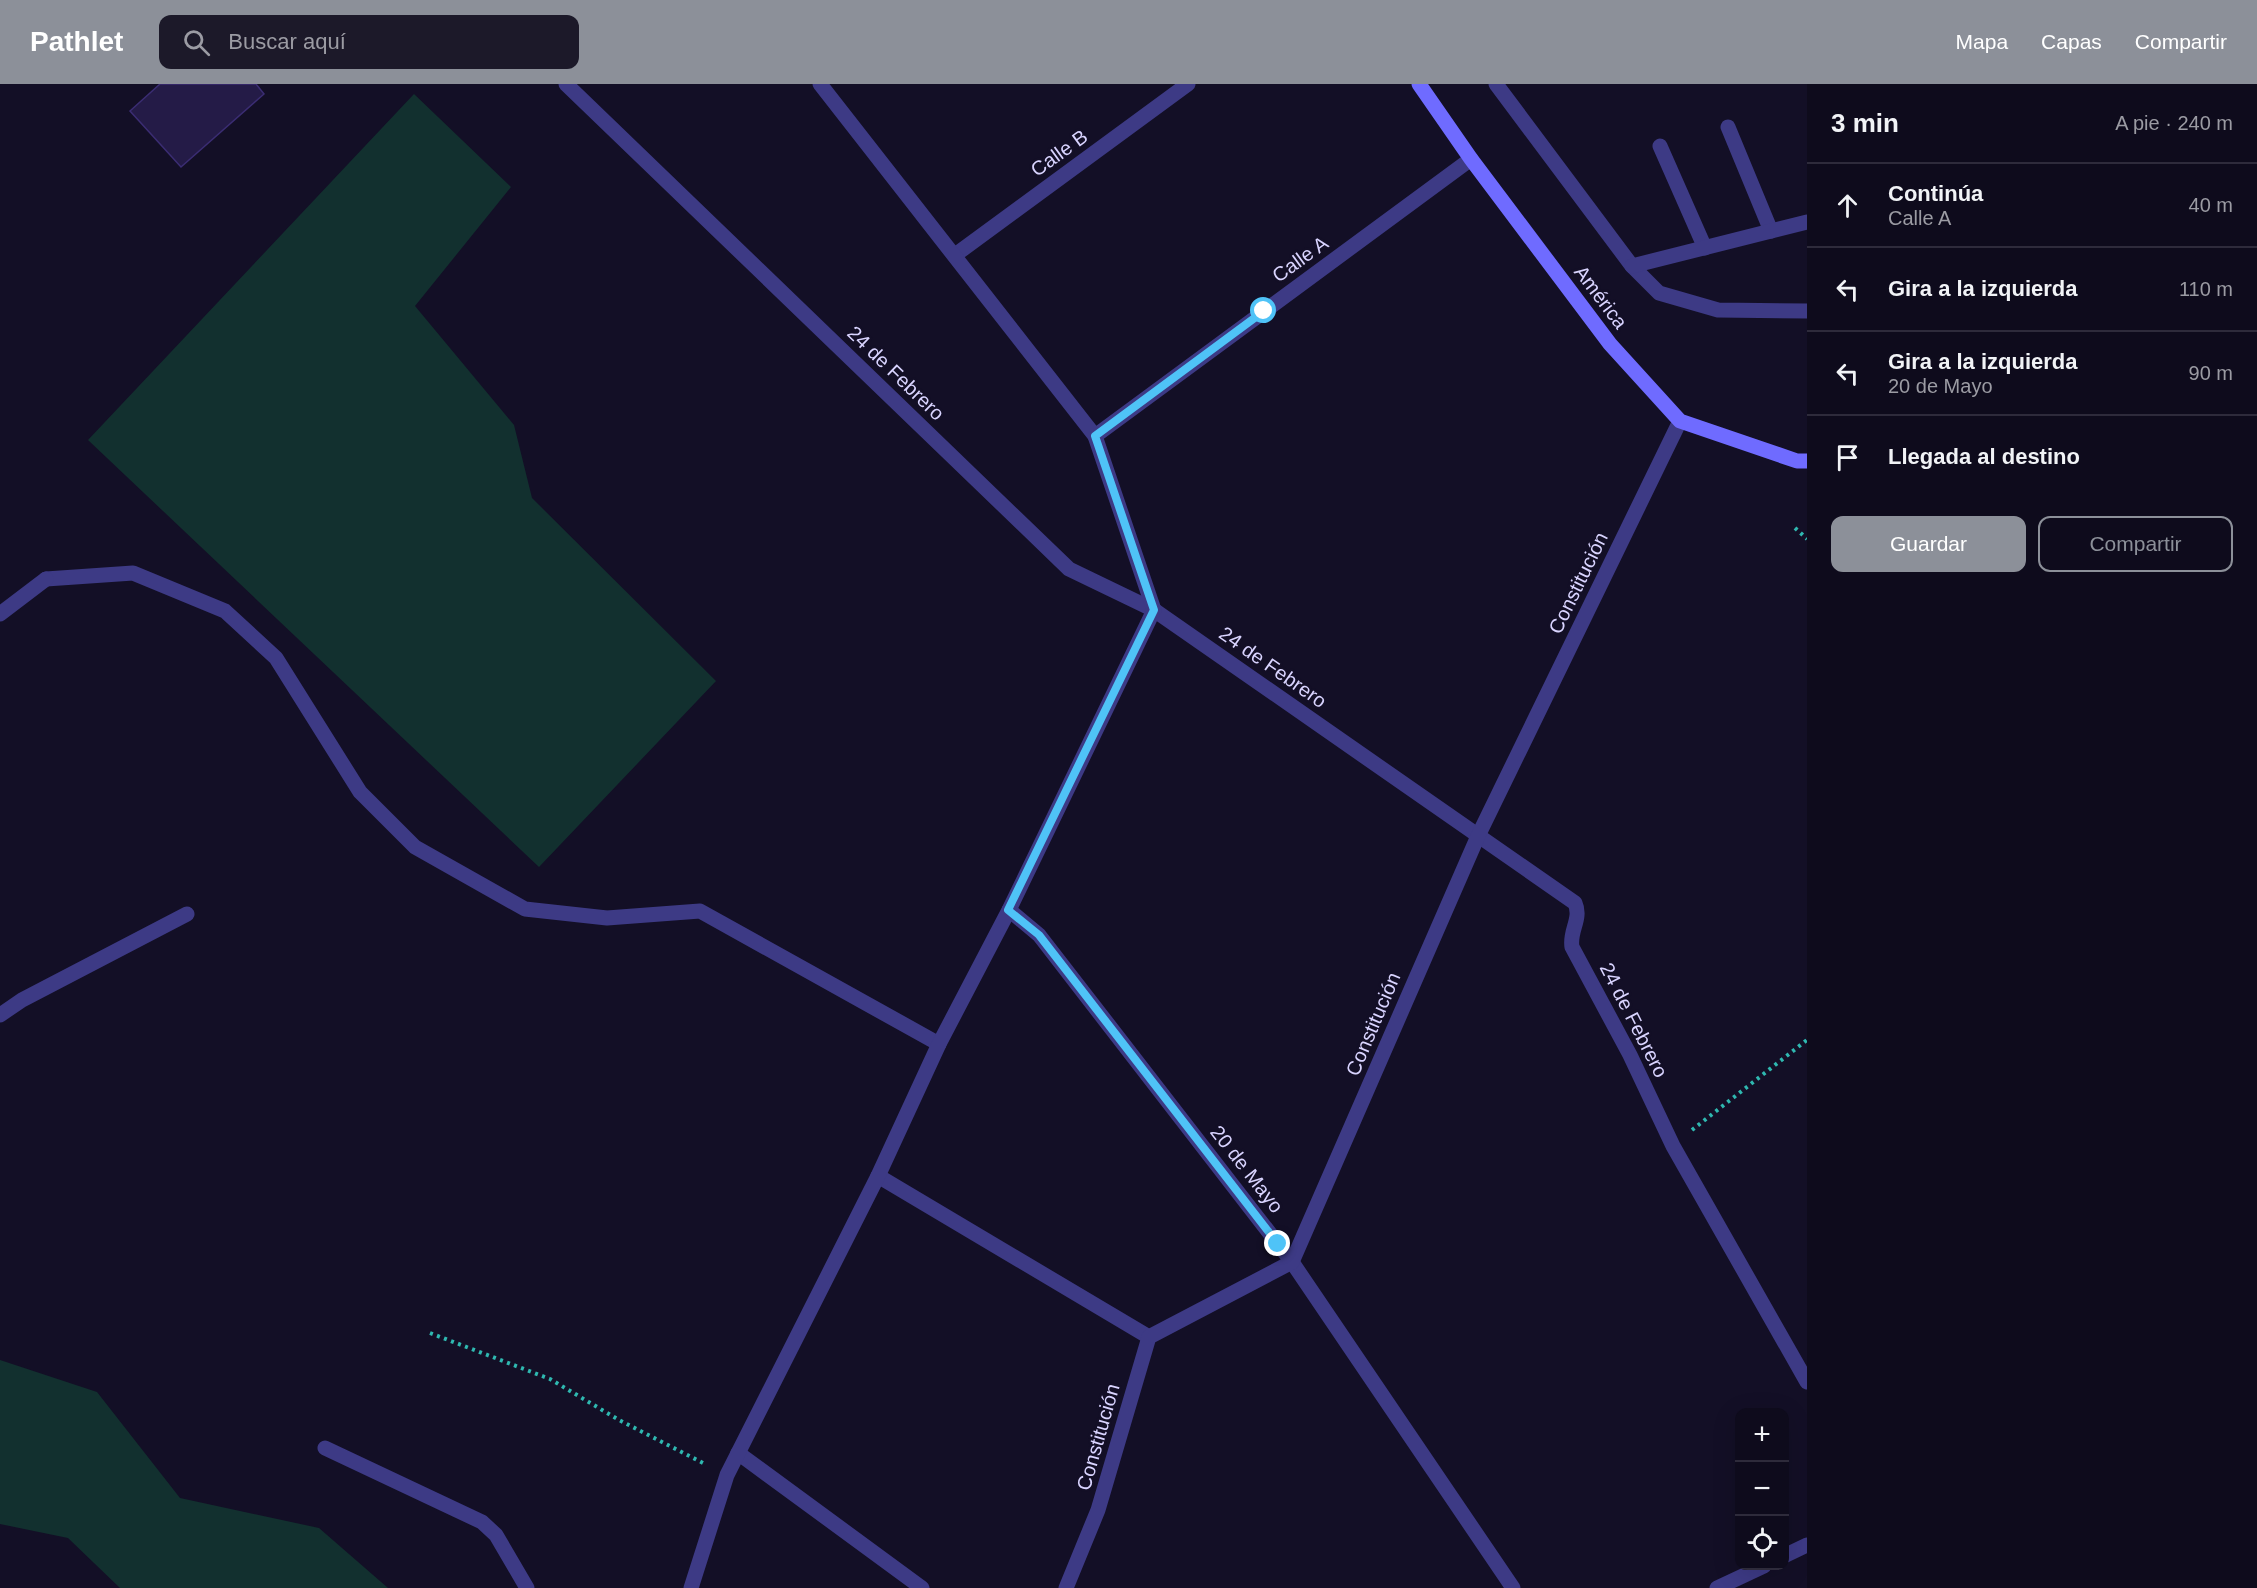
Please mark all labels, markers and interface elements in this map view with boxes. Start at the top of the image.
search box [159,15,579,69]
text: Pathlet [30,26,123,57]
icon: search [180,26,213,59]
text: Buscar aquí [228,29,346,54]
text: Mapa [1956,30,2008,53]
text: Capas [2041,30,2102,53]
text: Compartir [2135,30,2227,53]
text: 3 min [1831,108,1899,138]
text: A pie · 240 m [2115,112,2233,134]
street label: Calle B [1026,125,1092,181]
text: Continúa [1888,181,1983,206]
icon: ahead [1831,189,1864,222]
text: 40 m [2189,194,2233,216]
text: Calle A [1888,207,1951,229]
street label: Calle A [1268,231,1333,287]
street label: América [1570,261,1632,334]
icon: left [1831,273,1864,306]
text: Gira a la izquierda [1888,276,2078,301]
text: 110 m [2179,278,2233,300]
route start [1250,297,1276,323]
street label: 24 de Febrero [843,321,949,425]
text: Gira a la izquierda [1888,349,2078,374]
icon: left [1831,357,1864,390]
text: 90 m [2189,362,2233,384]
text: 20 de Mayo [1888,375,1993,397]
icon: arrive [1831,441,1864,474]
text: Llegada al destino [1888,444,2080,469]
button: Guardar [1831,516,2026,572]
button: Compartir [2038,516,2233,572]
street label: Constitución [1544,529,1612,637]
street label: 24 de Febrero [1215,622,1331,712]
street label: 24 de Febrero [1596,959,1672,1081]
street label: Constitución [1341,969,1405,1079]
street label: 20 de Mayo [1206,1121,1288,1217]
route end [1264,1230,1290,1256]
street label: Constitución [1072,1381,1124,1493]
map controls [1735,1408,1789,1570]
button: + [1735,1408,1789,1462]
button: − [1735,1462,1789,1516]
button: locate [1735,1516,1789,1570]

